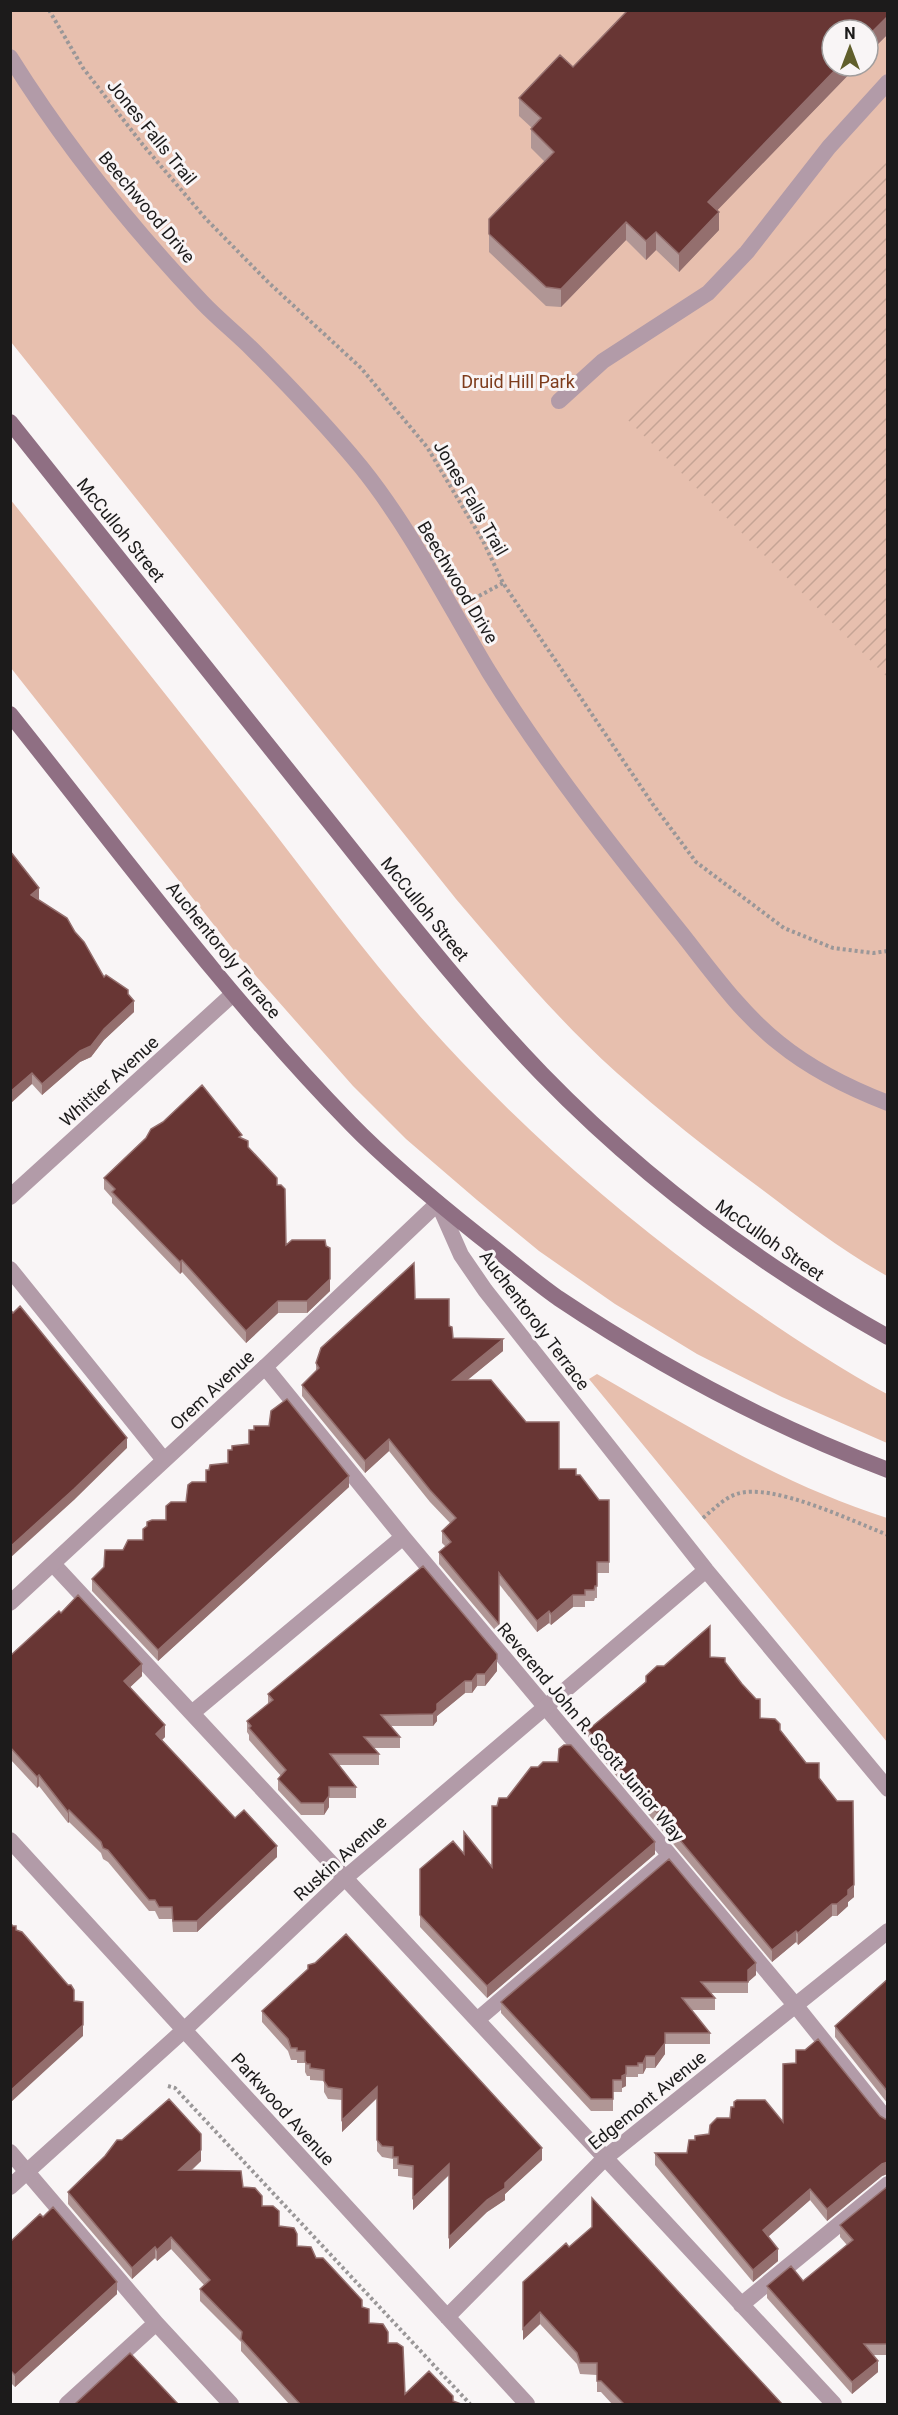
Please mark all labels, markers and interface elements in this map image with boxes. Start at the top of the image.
north arrow [820,18,880,78]
text: N [844,24,856,43]
street label: Jones Falls Trail [103,75,201,189]
street label: Beechwood Drive [94,147,200,267]
park label: Druid Hill Park [461,371,576,392]
street label: Jones Falls Trail [430,437,512,559]
street label: McCulloh Street [73,474,169,586]
street label: Beechwood Drive [413,517,503,647]
street label: McCulloh Street [377,853,473,965]
street label: Auchentoroly Terrace [162,877,286,1023]
street label: Whittier Avenue [55,1031,163,1131]
street label: McCulloh Street [712,1195,828,1285]
street label: Auchentoroly Terrace [476,1246,594,1394]
street label: Orem Avenue [166,1346,258,1434]
street label: Reverend John R. Scott Junior Way [493,1618,689,1846]
street label: Ruskin Avenue [289,1811,391,1905]
street label: Edgemont Avenue [584,2046,710,2154]
street label: Parkwood Avenue [227,2049,339,2169]

